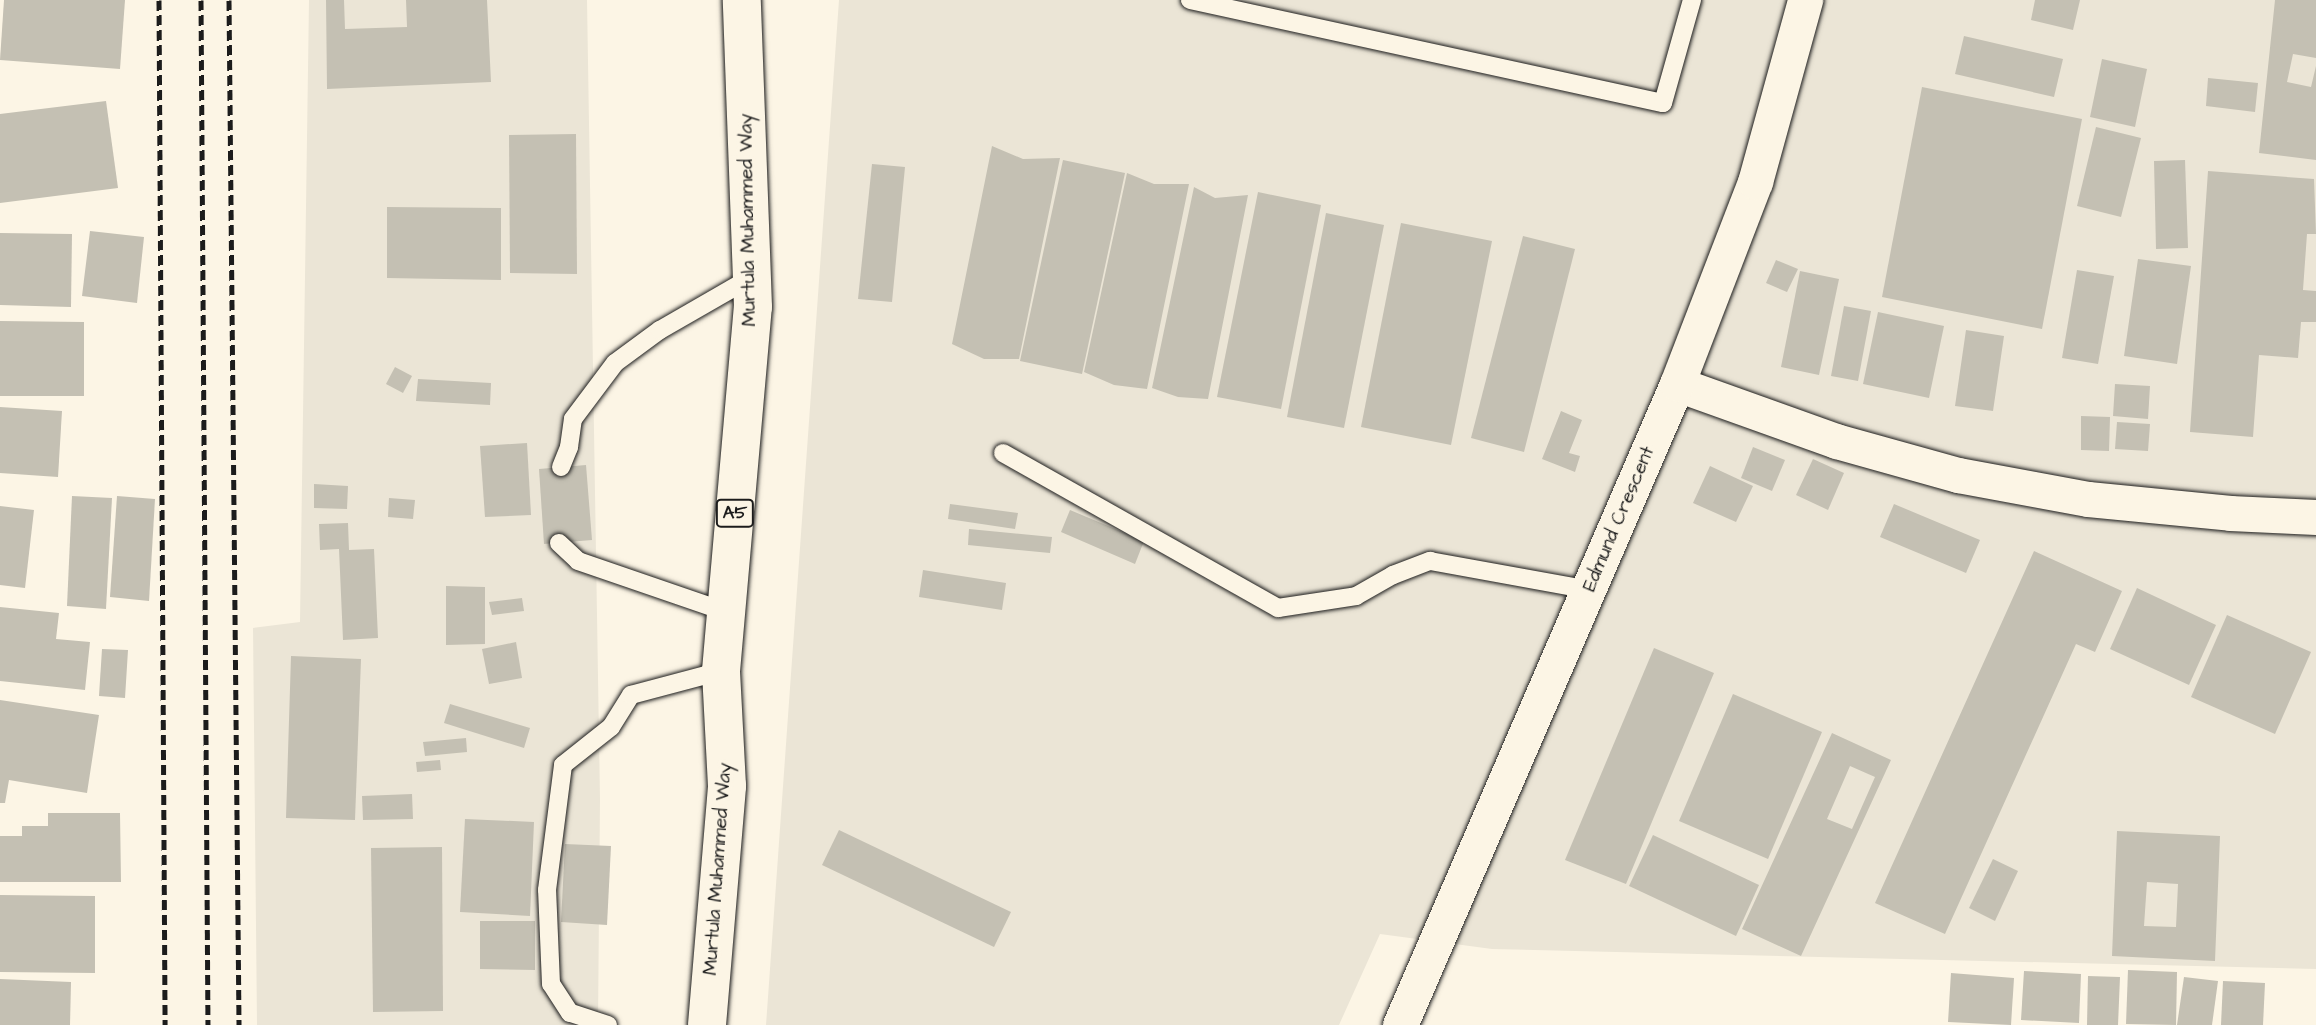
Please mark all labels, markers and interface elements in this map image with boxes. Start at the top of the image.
street label: Murtula Muhammed Way [735,113,761,327]
street label: Edmund Crescent [1578,443,1660,595]
road number: A5 [716,499,754,528]
street label: Murtula Muhammed Way [699,762,737,976]

